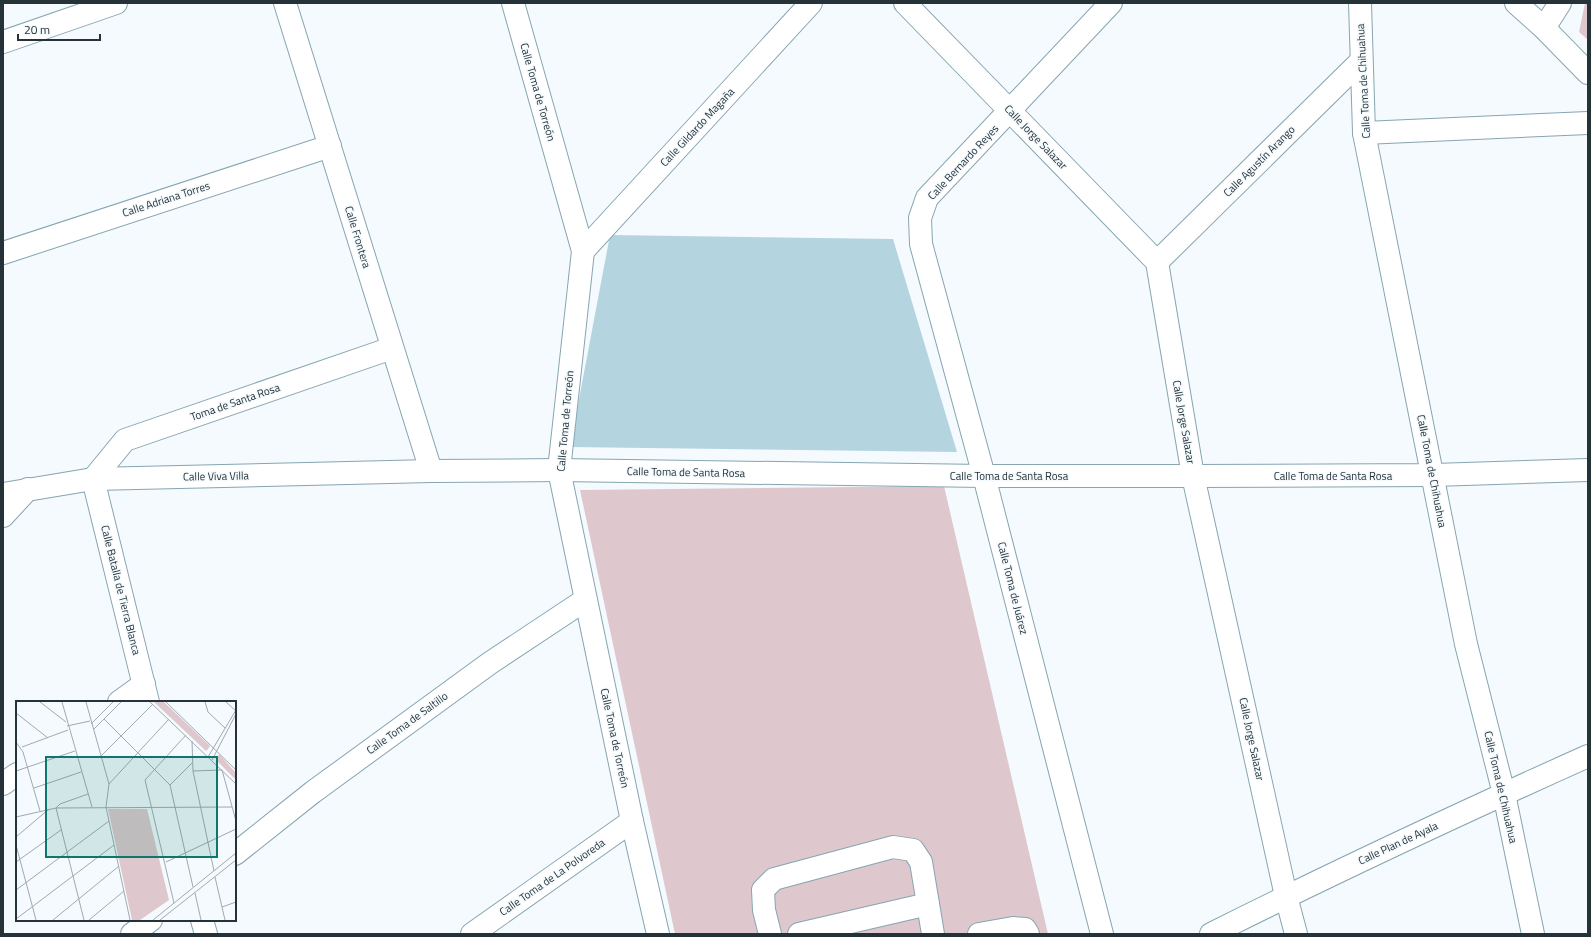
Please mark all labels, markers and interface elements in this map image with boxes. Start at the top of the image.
scale bar [18,16,100,42]
text: 20 m [24,20,50,39]
street label: Calle Toma de Chihuahua [1352,23,1374,139]
street label: Calle Toma de Torreón [516,41,560,143]
street label: Calle Gildardo Magaña [656,84,738,170]
street label: Calle Jorge Salazar [1001,101,1071,173]
street label: Calle Bernardo Reyes [924,121,1002,203]
street label: Calle Agustín Arango [1220,121,1299,200]
street label: Calle Adriana Torres [120,177,212,221]
street label: Calle Frontera [341,204,375,271]
street label: Calle Toma de Torreón [553,370,577,472]
street label: Toma de Santa Rosa [188,379,282,425]
street label: Calle Jorge Salazar [1169,379,1199,465]
street label: Calle Toma de Chihuahua [1413,413,1451,529]
street label: Calle Toma de Santa Rosa [627,463,746,481]
street label: Calle Viva Villa [183,467,250,485]
street label: Calle Toma de Santa Rosa [950,468,1069,484]
street label: Calle Toma de Santa Rosa [1274,468,1393,484]
street label: Calle Batalla de Tierra Blanca [97,523,145,657]
street label: Calle Toma de Juárez [994,540,1032,636]
street label: Calle Toma de Torreón [597,687,633,789]
street label: Calle Toma de Saltillo [363,688,451,758]
street label: Calle Jorge Salazar [1235,696,1269,782]
inset map [16,701,236,921]
street label: Calle Toma de Chihuahua [1480,729,1522,845]
street label: Calle Plan de Ayala [1355,817,1441,869]
street label: Calle Toma de La Polvoreda [496,834,608,920]

